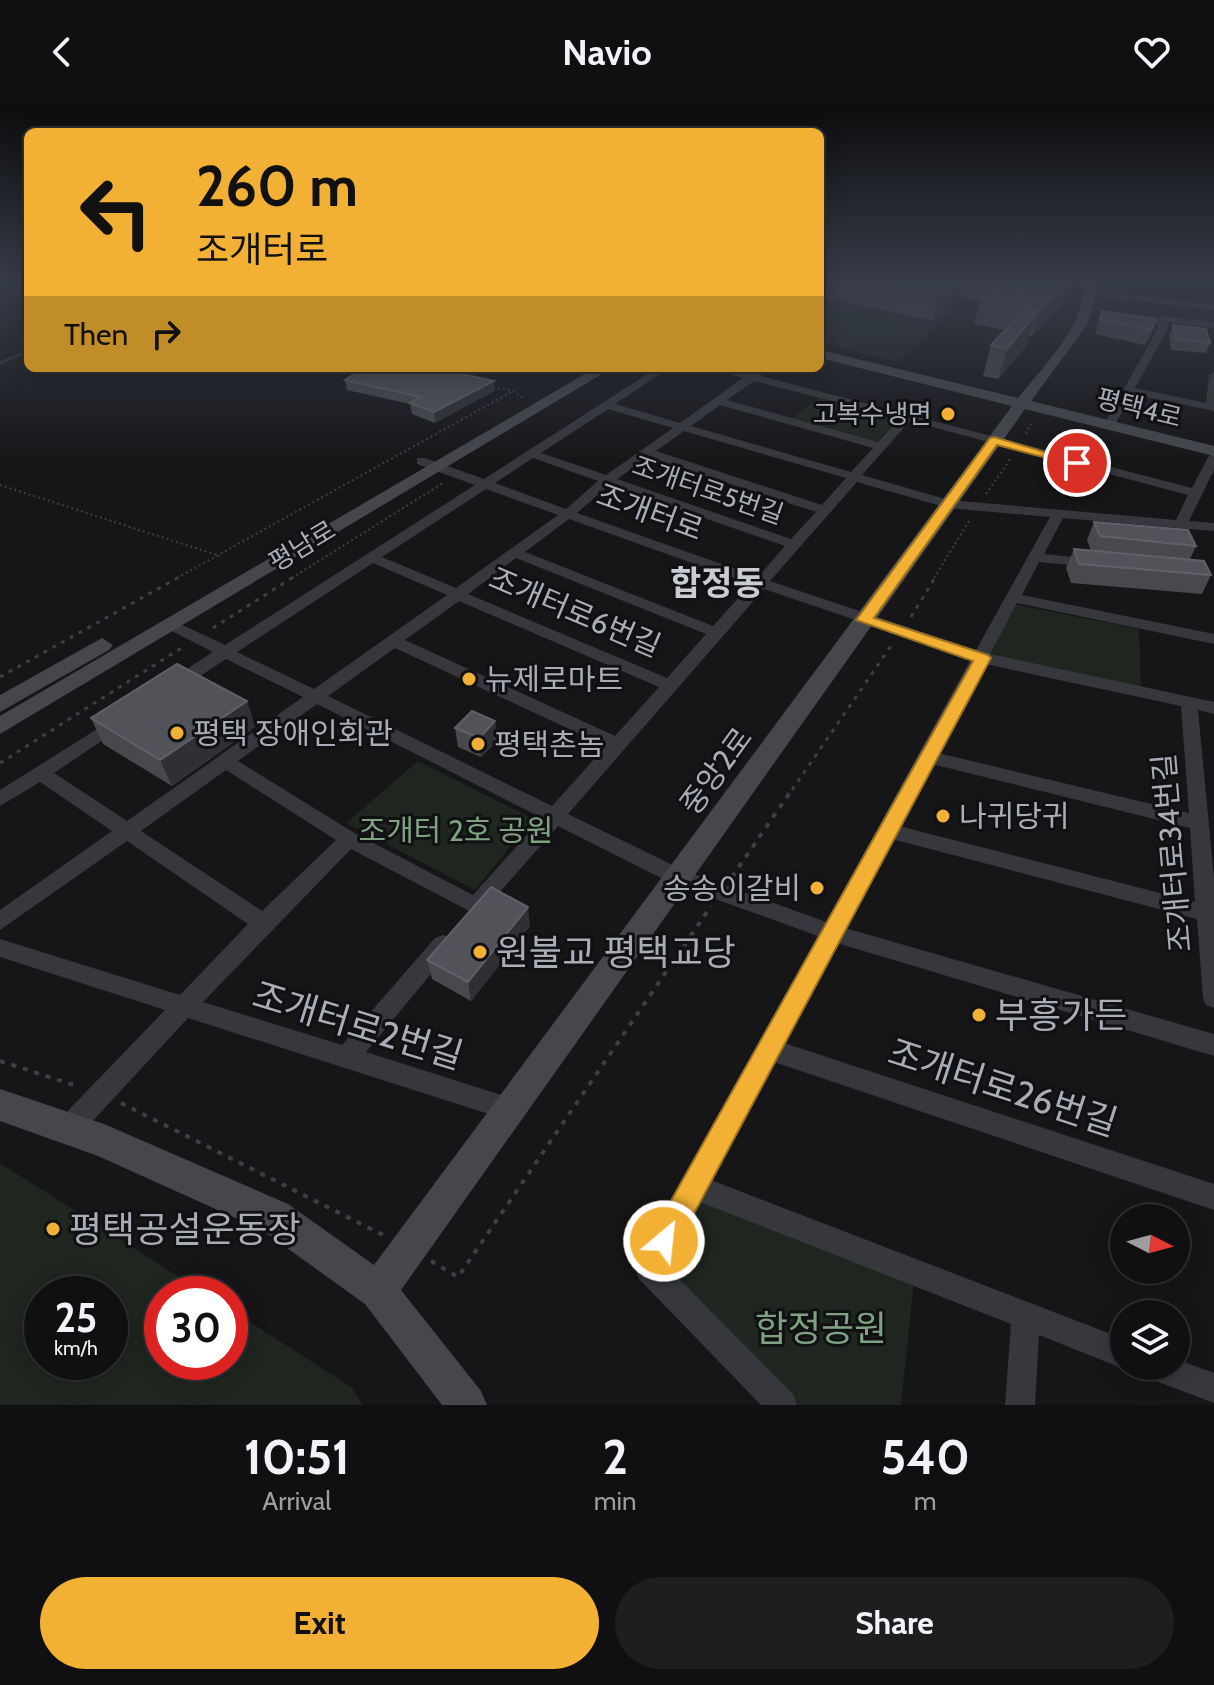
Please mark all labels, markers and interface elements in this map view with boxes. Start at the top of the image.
icon: back [40,30,84,74]
text: Navio [562,30,652,74]
icon: heart [1130,30,1174,74]
text: 260 m [196,152,358,220]
icon: left [64,160,168,264]
text: 조개터로 [196,227,328,271]
icon: right [144,312,188,356]
text: Then [64,316,128,353]
street label: 평택4로 [1093,382,1185,434]
place label: 고복수냉면 [812,398,932,430]
marker: 고복수냉면 [939,405,957,423]
pin [1043,429,1111,497]
icon: arrive [1055,441,1099,485]
street label: 조개터로5번길 [628,450,788,530]
street label: 조개터로 [592,476,708,548]
street label: 평남로 [263,514,341,578]
street label: 조개터로6번길 [484,559,666,665]
district label: 합정동 [670,562,764,604]
place label: 뉴제로마트 [485,661,623,698]
marker: 뉴제로마트 [460,670,478,688]
place label: 평택 장애인회관 [193,715,393,752]
street label: 중앙2로 [672,720,760,822]
marker: 평택 장애인회관 [168,724,186,742]
place label: 평택촌놈 [494,726,604,763]
marker: 평택촌놈 [469,735,487,753]
street label: 조개터로34번길 [1145,752,1199,954]
place label: 나귀당귀 [959,798,1069,835]
marker: 나귀당귀 [934,807,952,825]
park label: 조개터 2호 공원 [359,812,553,849]
place label: 송송이갈비 [663,870,801,907]
marker: 송송이갈비 [808,879,826,897]
place label: 원불교 평택교당 [496,930,736,974]
marker: 원불교 평택교당 [471,943,489,961]
street label: 조개터로2번길 [248,972,468,1078]
place label: 부흥가든 [995,993,1127,1037]
marker: 부흥가든 [970,1006,988,1024]
street label: 조개터로26번길 [883,1029,1123,1145]
position arrow [622,1199,706,1283]
north arrow [1110,1204,1190,1284]
map controls [1110,1204,1190,1380]
place label: 평택공설운동장 [69,1207,301,1251]
marker: 평택공설운동장 [44,1220,62,1238]
speed limit sign: 30 [144,1276,248,1380]
text: 25 [55,1293,97,1342]
button: layers [1110,1300,1190,1380]
park label: 합정공원 [755,1306,887,1350]
text: km/h [54,1336,98,1360]
text: 10:51 [244,1428,350,1486]
text: 2 [602,1428,628,1486]
text: 540 [881,1428,970,1486]
text: Arrival [262,1485,331,1517]
text: min [594,1485,637,1517]
text: m [914,1485,937,1517]
button: Exit [40,1577,599,1669]
button: Share [615,1577,1174,1669]

